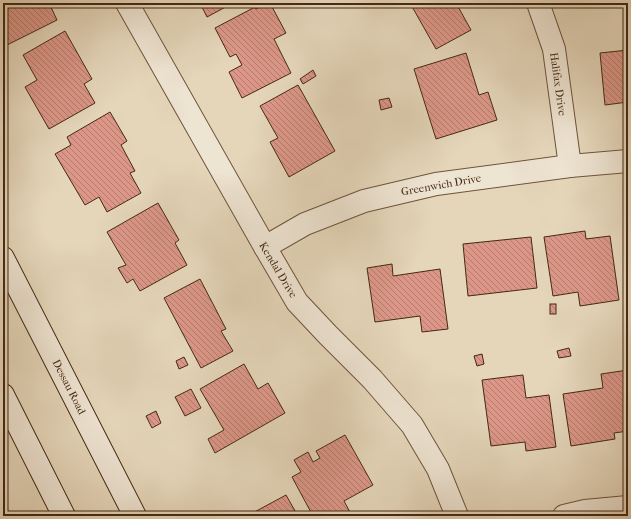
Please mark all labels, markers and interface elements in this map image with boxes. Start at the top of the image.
street label: Halifax Drive [547,52,569,117]
street label: Greenwich Drive [400,171,483,198]
street label: Kendal Drive [256,240,300,301]
street label: Dessau Road [50,357,89,418]

